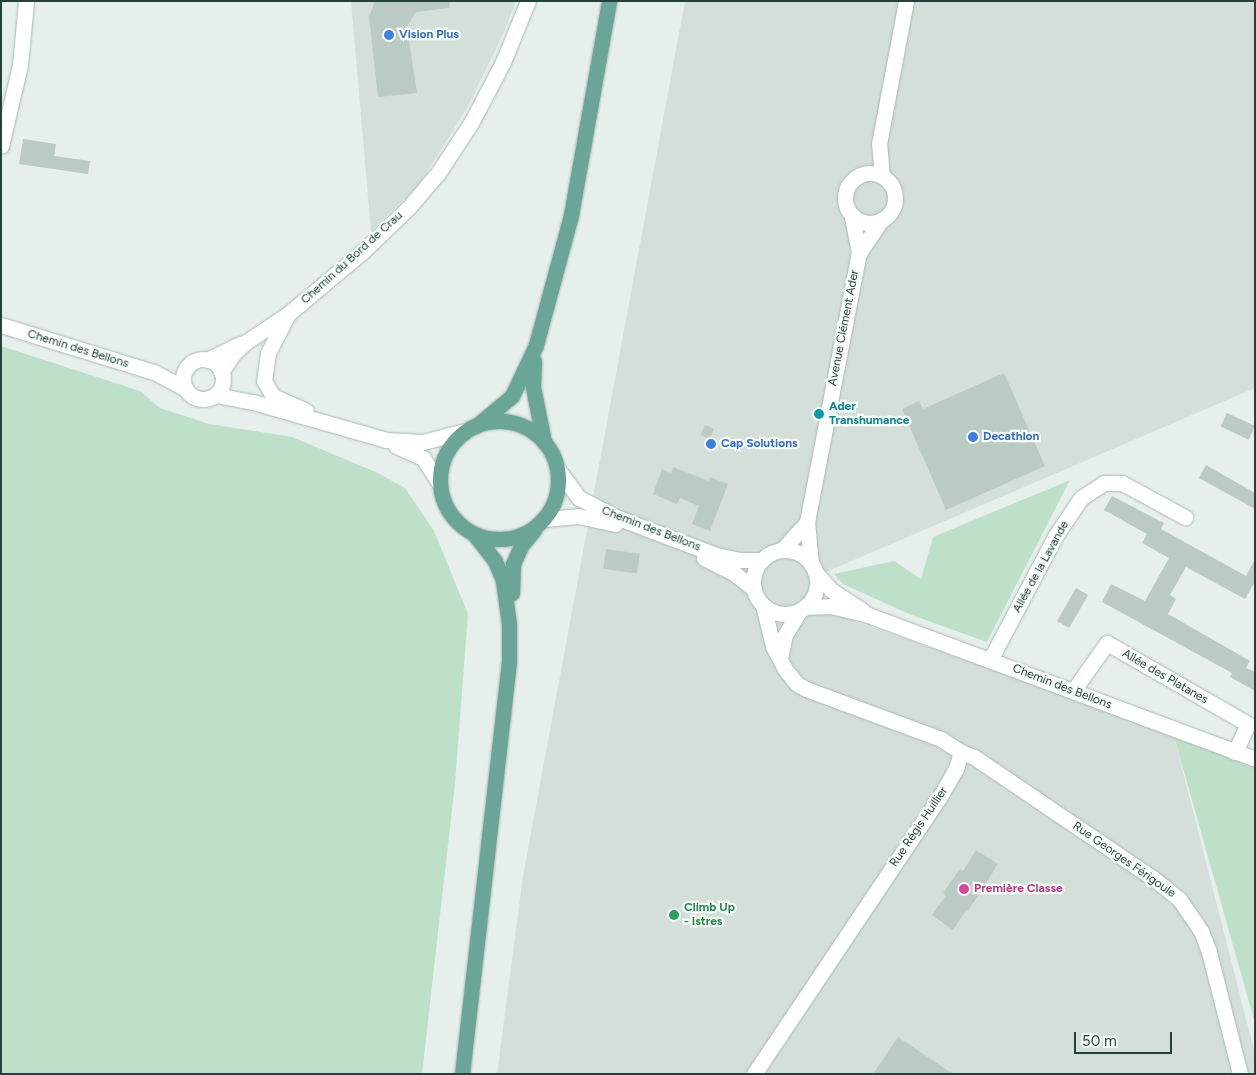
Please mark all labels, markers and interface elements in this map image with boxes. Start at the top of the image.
place label: Vision Plus [399,28,459,42]
marker: Vision Plus [383,29,395,41]
street label: Chemin du Bord de Crau [298,209,406,307]
street label: Avenue Clément Ader [826,269,862,387]
street label: Chemin des Bellons [26,327,130,371]
place label: Ader Transhumance [829,400,909,428]
marker: Ader Transhumance [813,408,825,420]
place label: Decathlon [983,430,1039,444]
marker: Decathlon [967,431,979,443]
place label: Cap Solutions [721,437,798,451]
marker: Cap Solutions [705,438,717,450]
street label: Chemin des Bellons [599,503,703,555]
street label: Allée de la Lavande [1010,519,1072,615]
street label: Allée des Platanes [1119,647,1211,707]
street label: Chemin des Bellons [1010,661,1114,713]
street label: Rue Régis Huillier [887,784,951,870]
street label: Rue Georges Férigoule [1070,819,1178,901]
place label: Première Classe [974,882,1063,896]
marker: Première Classe [958,883,970,895]
place label: Climb Up - Istres [684,901,735,929]
marker: Climb Up - Istres [668,909,680,921]
scale bar [1076,1022,1174,1054]
text: 50 m [1082,1032,1117,1050]

